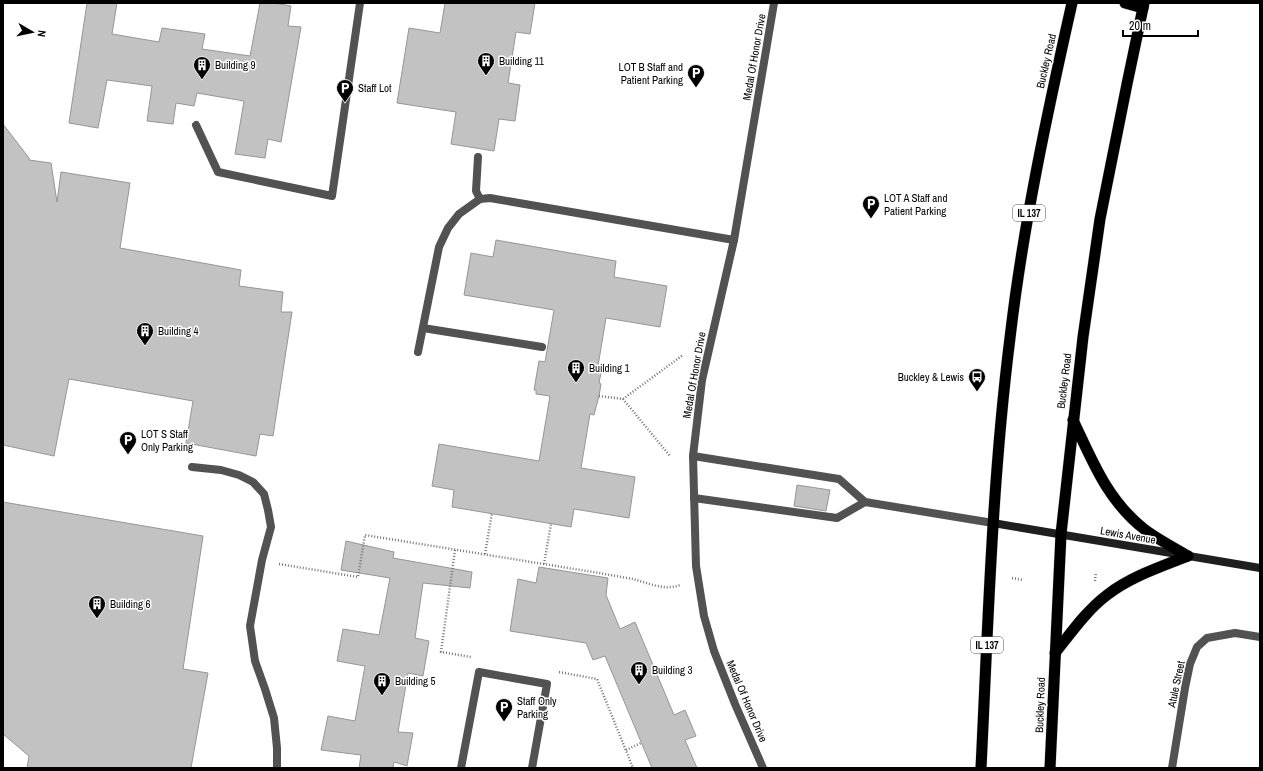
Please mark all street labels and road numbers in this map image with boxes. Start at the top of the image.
street label: Medal Of Honor Drive [739,13,769,101]
street label: Buckley Road [1033,32,1059,90]
road number: IL 137 [1013,205,1045,221]
street label: Medal Of Honor Drive [679,331,709,419]
street label: Buckley Road [1054,353,1074,409]
street label: Lewis Avenue [1099,523,1157,547]
road number: IL 137 [971,637,1003,653]
street label: Medal Of Honor Drive [723,658,771,744]
street label: Atule Street [1164,659,1188,709]
street label: Buckley Road [1032,677,1048,733]

